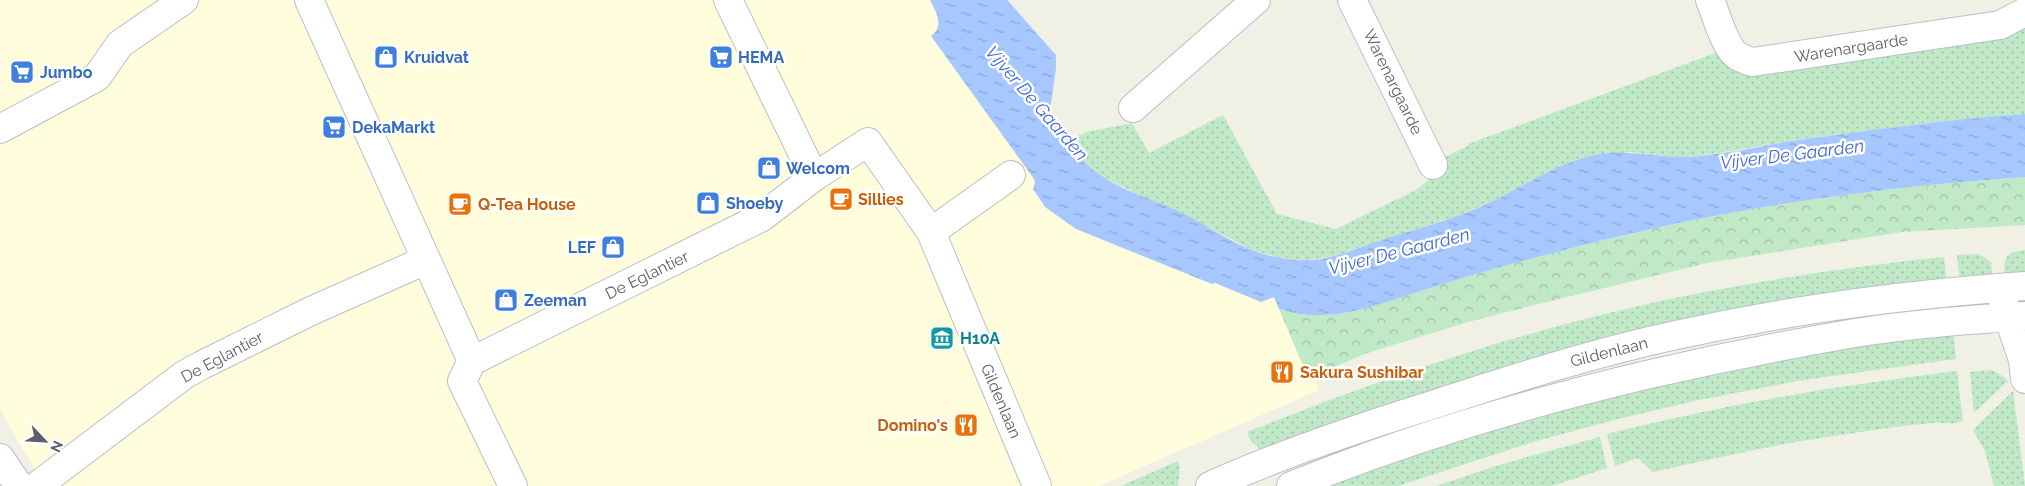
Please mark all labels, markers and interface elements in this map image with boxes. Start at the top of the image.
street label: Warenargaarde [1359,26,1427,138]
street label: Warenargaarde [1793,30,1909,66]
water label: Vijver De Gaarden [982,41,1092,165]
shop icon: Kruidvat [373,44,399,70]
supermarket icon: HEMA [708,44,734,70]
place label: Kruidvat [404,48,469,67]
place label: HEMA [738,48,784,67]
supermarket icon: Jumbo [9,59,35,85]
place label: Jumbo [40,63,93,82]
supermarket icon: DekaMarkt [321,114,347,140]
place label: DekaMarkt [352,118,435,137]
water label: Vijver De Gaarden [1719,135,1865,173]
shop icon: Welcom [756,155,782,181]
place label: Welcom [786,159,850,178]
cafe icon: Sillies [828,186,854,212]
shop icon: Shoeby [695,190,721,216]
place label: Sillies [858,190,904,209]
cafe icon: Q-Tea House [447,191,473,217]
place label: Shoeby [726,194,784,213]
place label: Q-Tea House [478,195,576,214]
water label: Vijver De Gaarden [1326,223,1472,279]
shop icon: LEF [600,234,626,260]
place label: LEF [568,238,596,257]
street label: De Eglantier [602,246,692,303]
shop icon: Zeeman [493,287,519,313]
place label: Zeeman [524,291,587,310]
museum icon: H10A [929,325,955,351]
street label: De Eglantier [178,327,267,387]
place label: H10A [960,329,1000,348]
street label: Gildenlaan [1568,333,1650,371]
restaurant icon: Sakura Sushibar [1269,359,1295,385]
street label: Gildenlaan [977,361,1025,441]
place label: Sakura Sushibar [1300,363,1424,382]
restaurant icon: Domino's [953,412,979,438]
north arrow [20,416,70,466]
place label: Domino's [877,416,948,435]
text: N [47,438,66,455]

